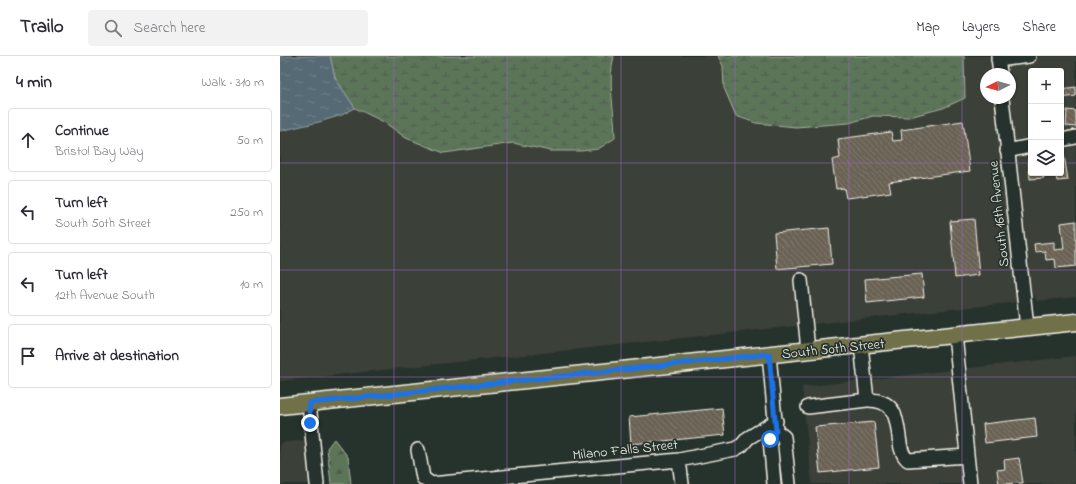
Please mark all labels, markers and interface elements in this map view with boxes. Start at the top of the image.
search box [88,10,368,46]
text: Trailo [20,14,64,41]
icon: search [102,17,124,39]
text: Search here [134,17,205,39]
text: Map [916,17,940,38]
text: Layers [962,17,1000,38]
text: Share [1022,17,1056,38]
north arrow [980,68,1016,104]
map controls [1028,68,1064,176]
button: + [1028,68,1064,104]
text: 4 min [16,70,52,95]
text: Walk · 310 m [201,73,264,92]
button: − [1028,104,1064,140]
text: Continue [55,120,109,142]
icon: ahead [17,129,39,151]
text: 50 m [237,131,263,150]
button: layers [1028,140,1064,176]
text: Bristol Bay Way [55,142,143,161]
street label: South 16th Avenue [983,159,1015,268]
text: Turn left [55,192,108,214]
icon: left [17,201,39,223]
text: 250 m [230,203,263,222]
text: South 50th Street [55,214,151,233]
text: Turn left [55,264,108,286]
icon: left [17,273,39,295]
text: 10 m [240,275,263,294]
text: 12th Avenue South [55,286,155,305]
street label: South 50th Street [781,334,886,365]
icon: arrive [17,345,39,367]
text: Arrive at destination [55,345,179,367]
route end [301,414,319,432]
route start [761,430,779,448]
street label: Milano Falls Street [571,434,679,466]

